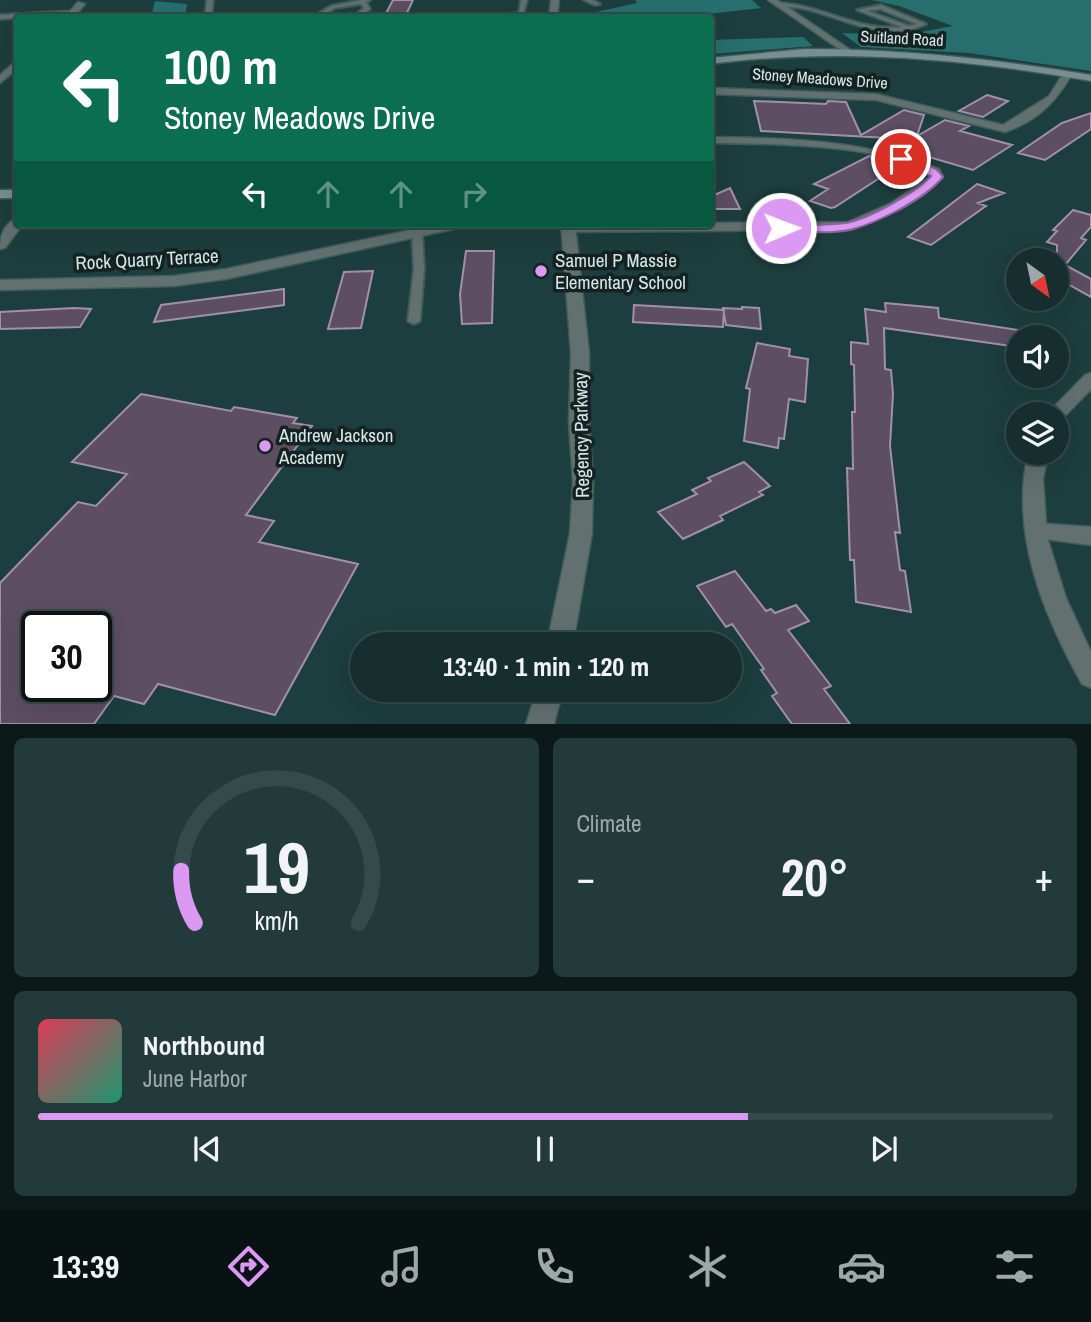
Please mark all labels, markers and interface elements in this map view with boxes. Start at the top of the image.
street label: Suitland Road [860,25,944,51]
text: 100 m [164,33,278,99]
icon: left [49,42,140,133]
street label: Stoney Meadows Drive [752,62,888,94]
text: Stoney Meadows Drive [164,96,435,139]
pin [871,129,931,189]
icon: arrive [882,140,920,178]
icon: left [236,175,274,213]
icon: ahead [309,175,347,213]
icon: ahead [382,175,420,213]
icon: right [455,175,493,213]
position arrow [744,191,818,265]
street label: Rock Quarry Terrace [75,242,219,276]
place label: Samuel P Massie Elementary School [555,247,686,295]
north arrow [1006,248,1069,312]
map controls [1006,248,1069,465]
marker: Samuel P Massie Elementary School [533,263,549,279]
button: sound [1006,325,1069,388]
street label: Regency Parkway [567,372,595,498]
button: layers [1006,402,1069,465]
place label: Andrew Jackson Academy [278,422,393,470]
marker: Andrew Jackson Academy [257,438,273,454]
speed limit sign: 30 [21,611,112,702]
text: 13:40 · 1 min · 120 m [443,649,649,684]
text: Climate [577,808,641,839]
text: 19 [243,819,309,917]
text: 20° [781,842,849,912]
text: − [577,852,595,903]
text: + [1035,852,1053,903]
text: km/h [254,904,298,938]
text: Northbound [143,1028,265,1063]
text: June Harbor [143,1063,247,1094]
icon: previous [188,1130,226,1168]
icon: pause [526,1130,564,1168]
icon: next [865,1130,903,1168]
icon: directions [224,1242,273,1291]
icon: music [377,1242,426,1291]
icon: phone [530,1242,579,1291]
icon: climate [683,1242,732,1291]
icon: car [837,1242,886,1291]
icon: filters [990,1242,1039,1291]
text: 13:39 [52,1245,119,1288]

